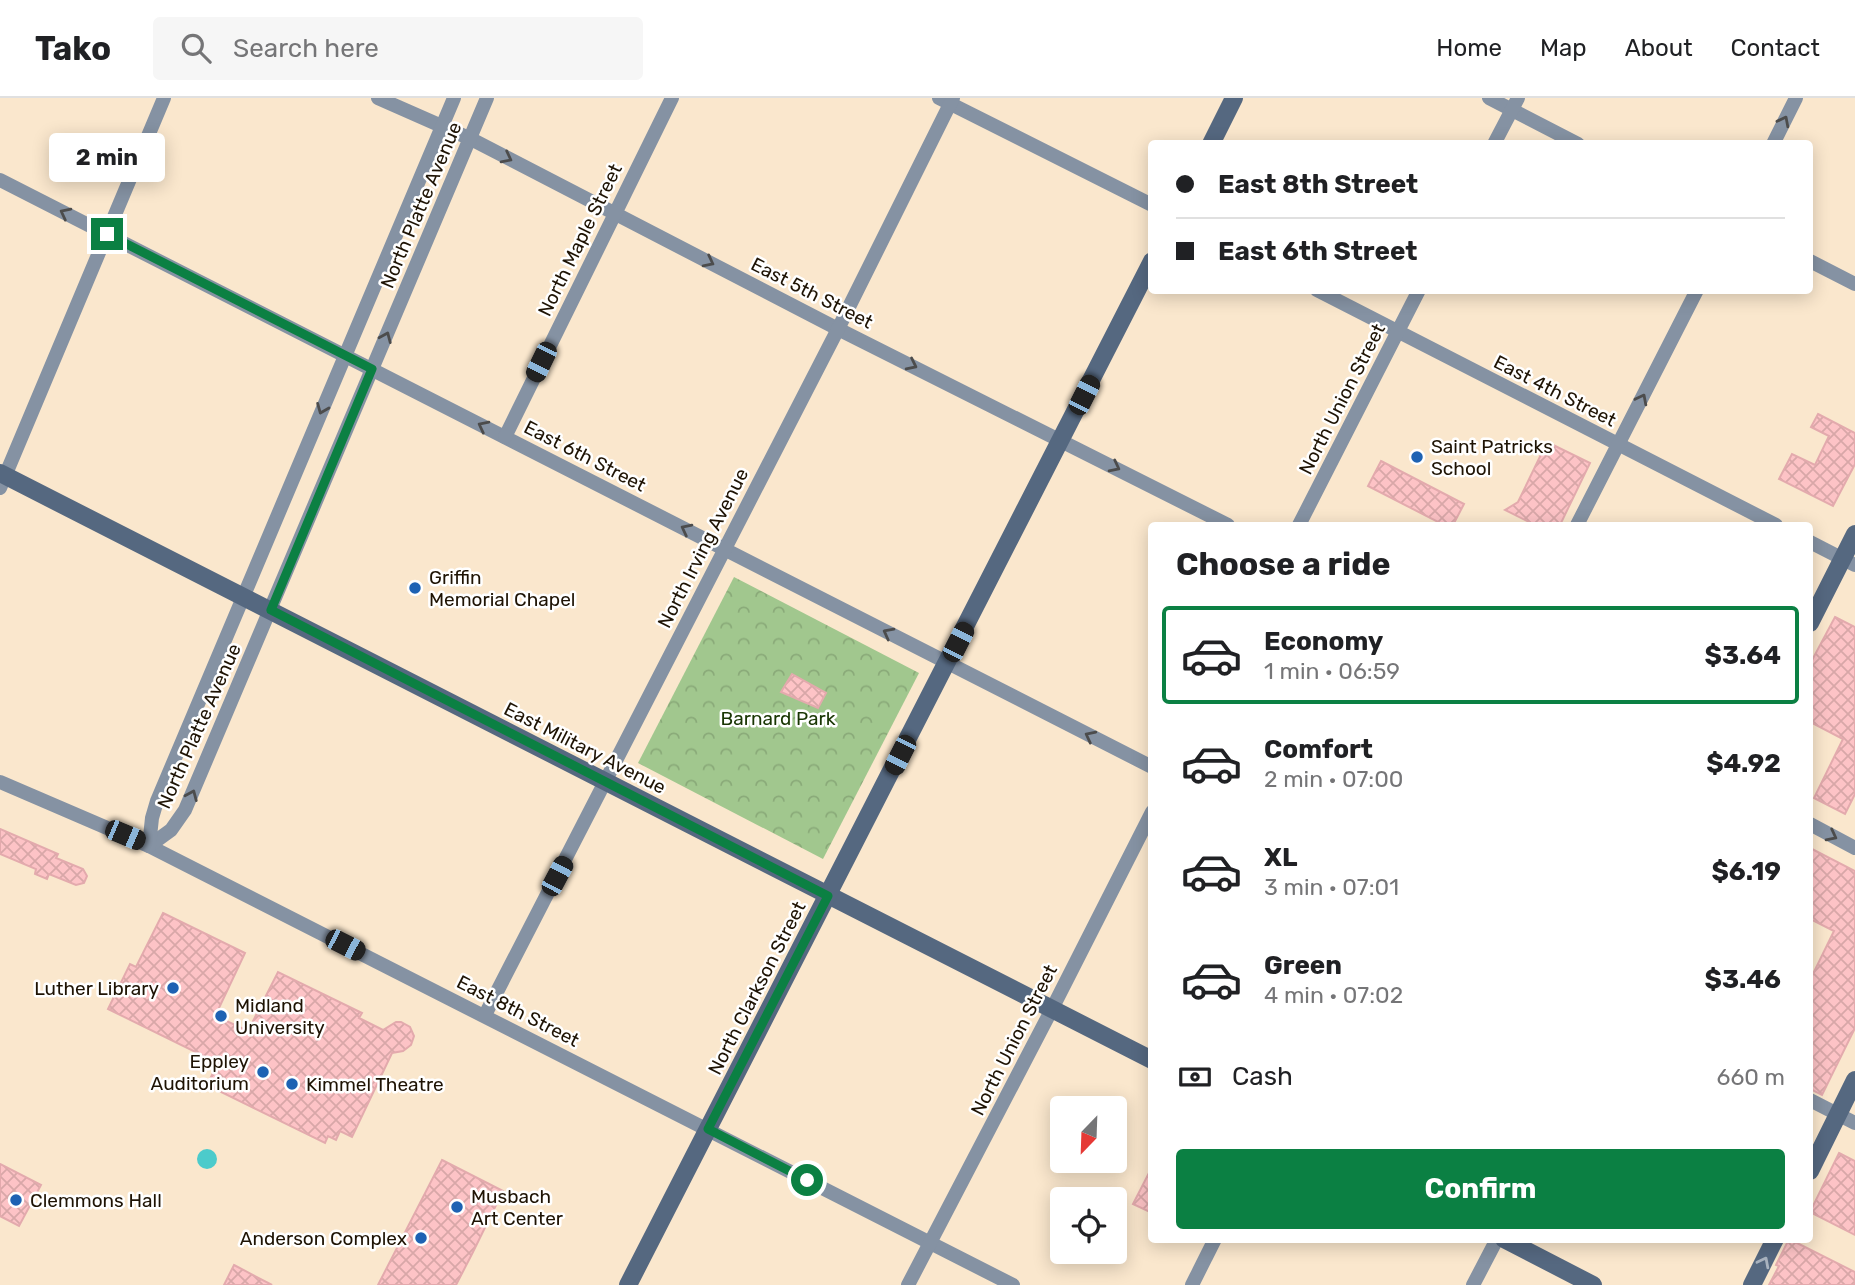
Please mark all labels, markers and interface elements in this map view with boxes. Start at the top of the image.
search box [153,17,643,80]
text: Tako [35,29,111,68]
icon: search [177,29,215,67]
text: Search here [233,33,379,64]
text: Home [1436,34,1502,62]
text: Map [1540,34,1587,62]
text: About [1625,34,1693,62]
text: Contact [1731,34,1820,62]
one-way arrow [1776,116,1790,128]
street label: North Platte Avenue [376,118,466,292]
callout: 2 min [49,132,165,181]
text: 2 min [76,143,138,171]
one-way arrow [500,149,512,163]
street label: North Maple Street [533,160,627,320]
text: East 8th Street [1218,169,1418,200]
one-way arrow [60,207,72,221]
route end [91,218,123,250]
text: East 6th Street [1218,236,1418,267]
street label: East 5th Street [747,252,877,334]
one-way arrow [702,254,714,267]
street label: North Union Street [1294,319,1390,478]
one-way arrow [378,332,392,344]
car [523,339,560,385]
street label: East 4th Street [1490,350,1620,432]
one-way arrow [905,357,917,371]
car [1066,372,1103,418]
one-way arrow [1633,394,1647,406]
one-way arrow [316,402,330,414]
street label: East 6th Street [520,415,650,497]
one-way arrow [477,420,490,434]
place label: Saint Patricks School [1431,435,1553,480]
marker: Saint Patricks School [1409,449,1425,465]
one-way arrow [1108,459,1120,472]
street label: North Irving Avenue [653,464,753,632]
one-way arrow [680,523,693,537]
text: Choose a ride [1176,545,1390,583]
place label: Griffin Memorial Chapel [429,566,575,611]
marker: Griffin Memorial Chapel [407,580,423,596]
car [940,619,977,665]
icon: car [1180,624,1243,687]
text: Economy [1264,626,1383,657]
one-way arrow [882,628,895,641]
street label: North Platte Avenue [152,640,246,812]
text: $3.64 [1705,640,1781,671]
text: 1 min · 06:59 [1264,657,1400,685]
street label: East Military Avenue [500,697,670,799]
park label: Barnard Park [721,707,836,730]
one-way arrow [1085,731,1098,744]
car [882,732,919,778]
icon: car [1180,732,1243,795]
text: Comfort [1264,734,1373,765]
text: $4.92 [1706,748,1781,779]
text: 2 min · 07:00 [1264,765,1403,793]
one-way arrow [184,789,198,802]
car [102,817,149,853]
one-way arrow [1825,827,1837,841]
icon: car [1180,840,1243,903]
text: XL [1264,842,1297,873]
car [538,853,577,899]
text: $6.19 [1711,856,1781,887]
text: 3 min · 07:01 [1264,873,1399,901]
street label: North Clarkson Street [703,897,811,1078]
car [322,926,369,964]
icon: car [1180,948,1243,1011]
text: Green [1264,950,1342,981]
street label: North Union Street [966,960,1062,1119]
text: $3.46 [1705,964,1781,995]
street label: East 8th Street [453,970,584,1052]
place label: Luther Library [34,977,159,1000]
marker: Luther Library [165,980,181,996]
text: 4 min · 07:02 [1264,981,1403,1009]
place label: Midland University [235,994,325,1039]
marker: Midland University [213,1008,229,1024]
place label: Eppley Auditorium [151,1050,249,1095]
icon: cash [1176,1058,1214,1096]
text: Cash [1232,1061,1293,1092]
text: 660 m [1717,1063,1785,1091]
marker: Eppley Auditorium [255,1064,271,1080]
place label: Kimmel Theatre [306,1073,444,1096]
marker: Kimmel Theatre [284,1076,300,1092]
north arrow [1050,1096,1127,1172]
map controls [1050,1096,1127,1264]
button: Confirm [1176,1149,1785,1229]
route start [791,1164,823,1196]
place label: Musbach Art Center [471,1185,564,1230]
button: locate [1050,1187,1127,1264]
place label: Clemmons Hall [30,1189,162,1212]
marker: Clemmons Hall [8,1192,24,1208]
marker: Musbach Art Center [449,1199,465,1215]
place label: Anderson Complex [240,1227,407,1250]
marker: Anderson Complex [413,1230,429,1246]
one-way arrow [1755,1257,1769,1269]

